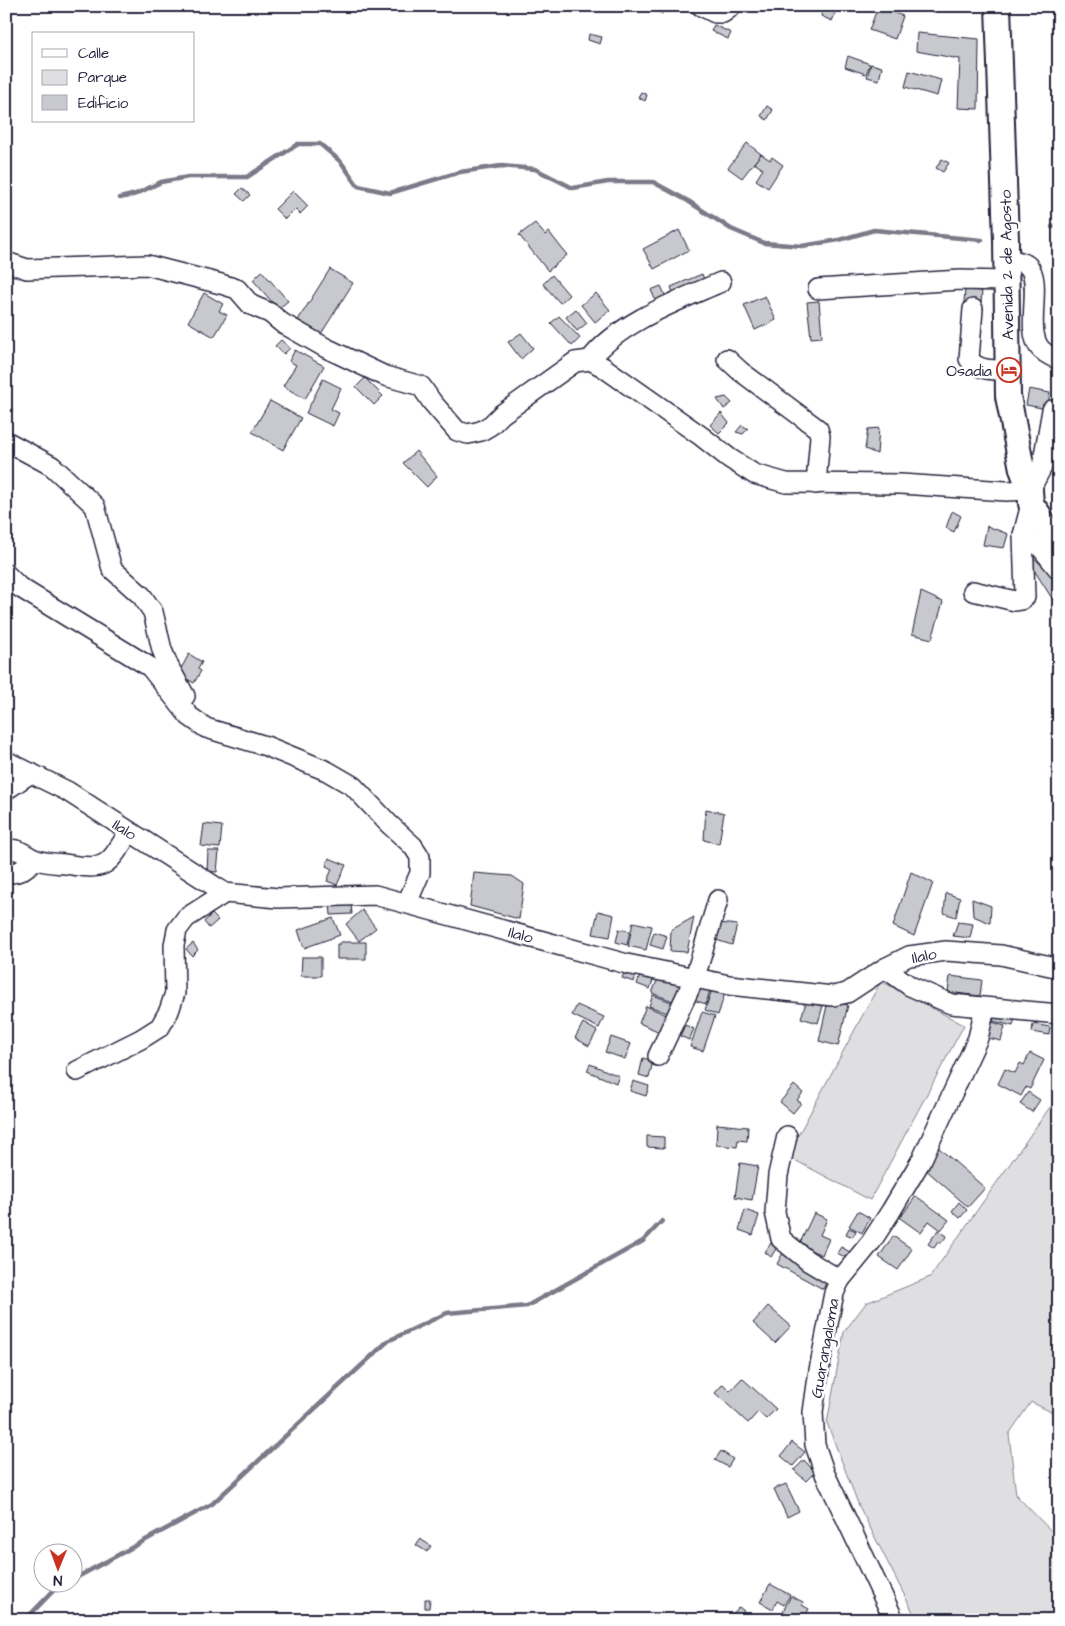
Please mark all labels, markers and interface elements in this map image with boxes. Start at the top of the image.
legend [32,32,195,122]
text: Calle [78,43,109,64]
text: Parque [78,67,127,88]
text: Edificio [78,93,129,114]
street label: Avenida 2 de Agosto [995,190,1020,340]
hotel icon: Osadia [996,357,1022,383]
place label: Osadia [946,360,992,382]
street label: Ilalo [108,814,141,846]
street label: Ilalo [506,921,535,949]
street label: Ilalo [910,943,938,969]
street label: Guarangaloma [805,1297,846,1400]
north arrow [32,1544,82,1594]
text: N [53,1570,62,1590]

